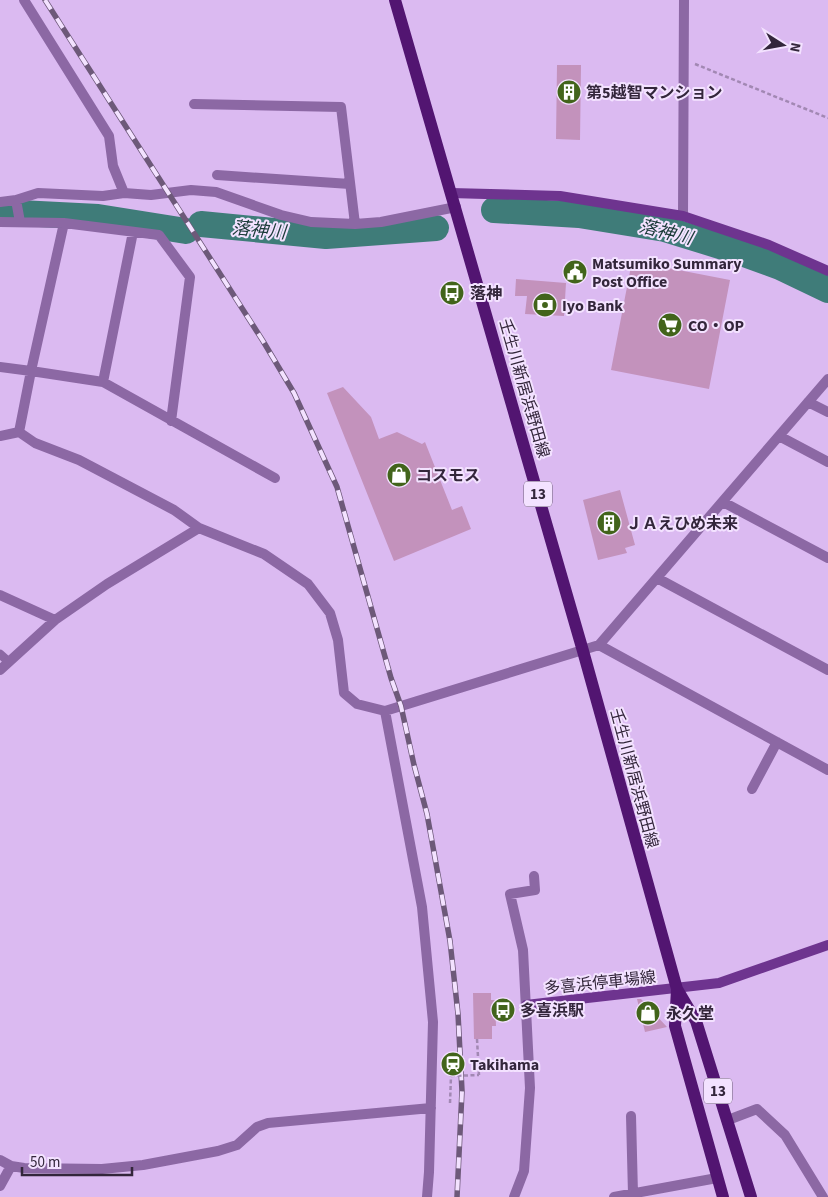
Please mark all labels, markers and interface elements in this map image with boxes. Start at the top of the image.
north arrow [758,20,808,70]
text: N [784,41,805,54]
building icon: 第5越智マンション [556,79,582,105]
place label: 第5越智マンション [586,82,722,104]
water label: 落神川 [637,214,697,252]
water label: 落神川 [231,216,289,245]
place label: Matsumiko Summary Post Office [592,253,742,293]
public building icon: Matsumiko Summary Post Office [562,259,588,285]
bus stop icon: 落神 [439,280,465,306]
place label: 落神 [470,283,502,305]
bank icon: Iyo Bank [532,292,558,318]
place label: Iyo Bank [562,295,623,317]
supermarket icon: CO・OP [657,312,683,338]
place label: CO・OP [688,315,744,337]
street label: 壬生川新居浜野田線 [494,316,554,461]
shop icon: コスモス [386,462,412,488]
place label: コスモス [416,465,480,487]
road number: 13 [524,482,552,506]
building icon: ＪＡえひめ未来 [596,510,622,536]
place label: ＪＡえひめ未来 [626,513,738,535]
street label: 壬生川新居浜野田線 [605,706,663,851]
street label: 多喜浜停車場線 [543,966,657,1000]
bus stop icon: 多喜浜駅 [490,997,516,1023]
place label: 多喜浜駅 [520,1000,584,1022]
shop icon: 永久堂 [635,1000,661,1026]
place label: 永久堂 [666,1003,714,1025]
station icon: Takihama [440,1051,466,1077]
place label: Takihama [470,1054,539,1076]
road number: 13 [704,1078,732,1104]
scale bar [22,1144,132,1176]
text: 50 m [30,1152,60,1173]

